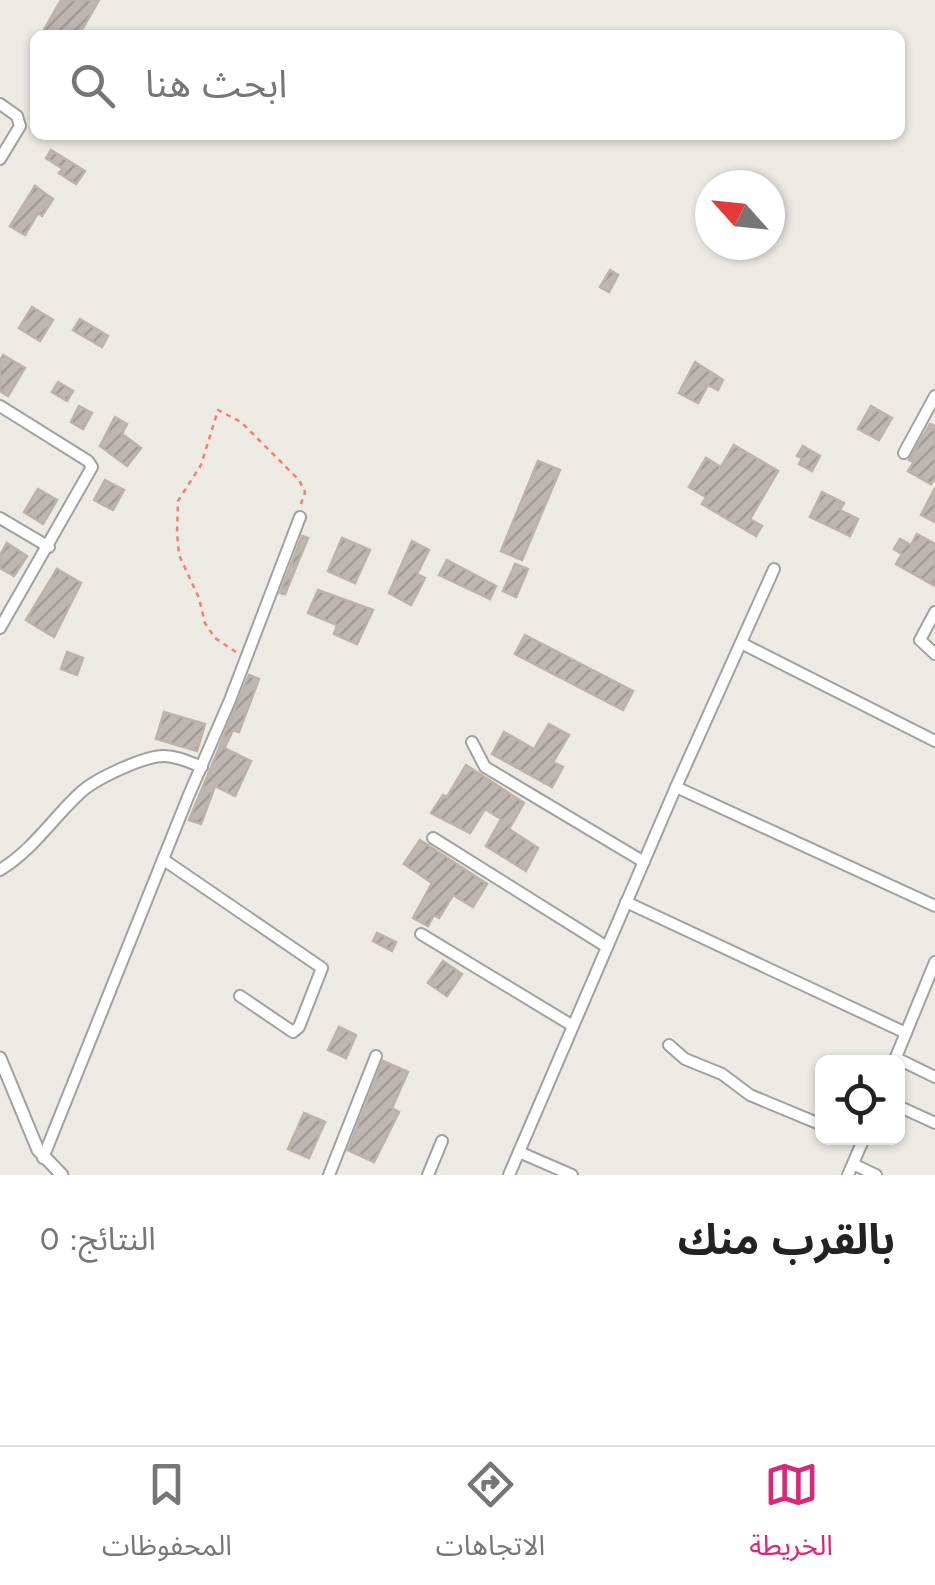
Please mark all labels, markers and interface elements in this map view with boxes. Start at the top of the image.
search box [30,30,905,140]
text: ابحث هنا [145,56,287,111]
icon: search [65,58,120,113]
north arrow [695,170,785,260]
map controls [815,1055,905,1145]
button: locate [815,1055,905,1145]
text: بالقرب منك [678,1209,895,1270]
text: النتائج: 0 [40,1216,156,1262]
tab: المحفوظات [102,1457,232,1576]
tab: الاتجاهات [436,1457,545,1576]
tab: الخريطة [749,1457,833,1576]

